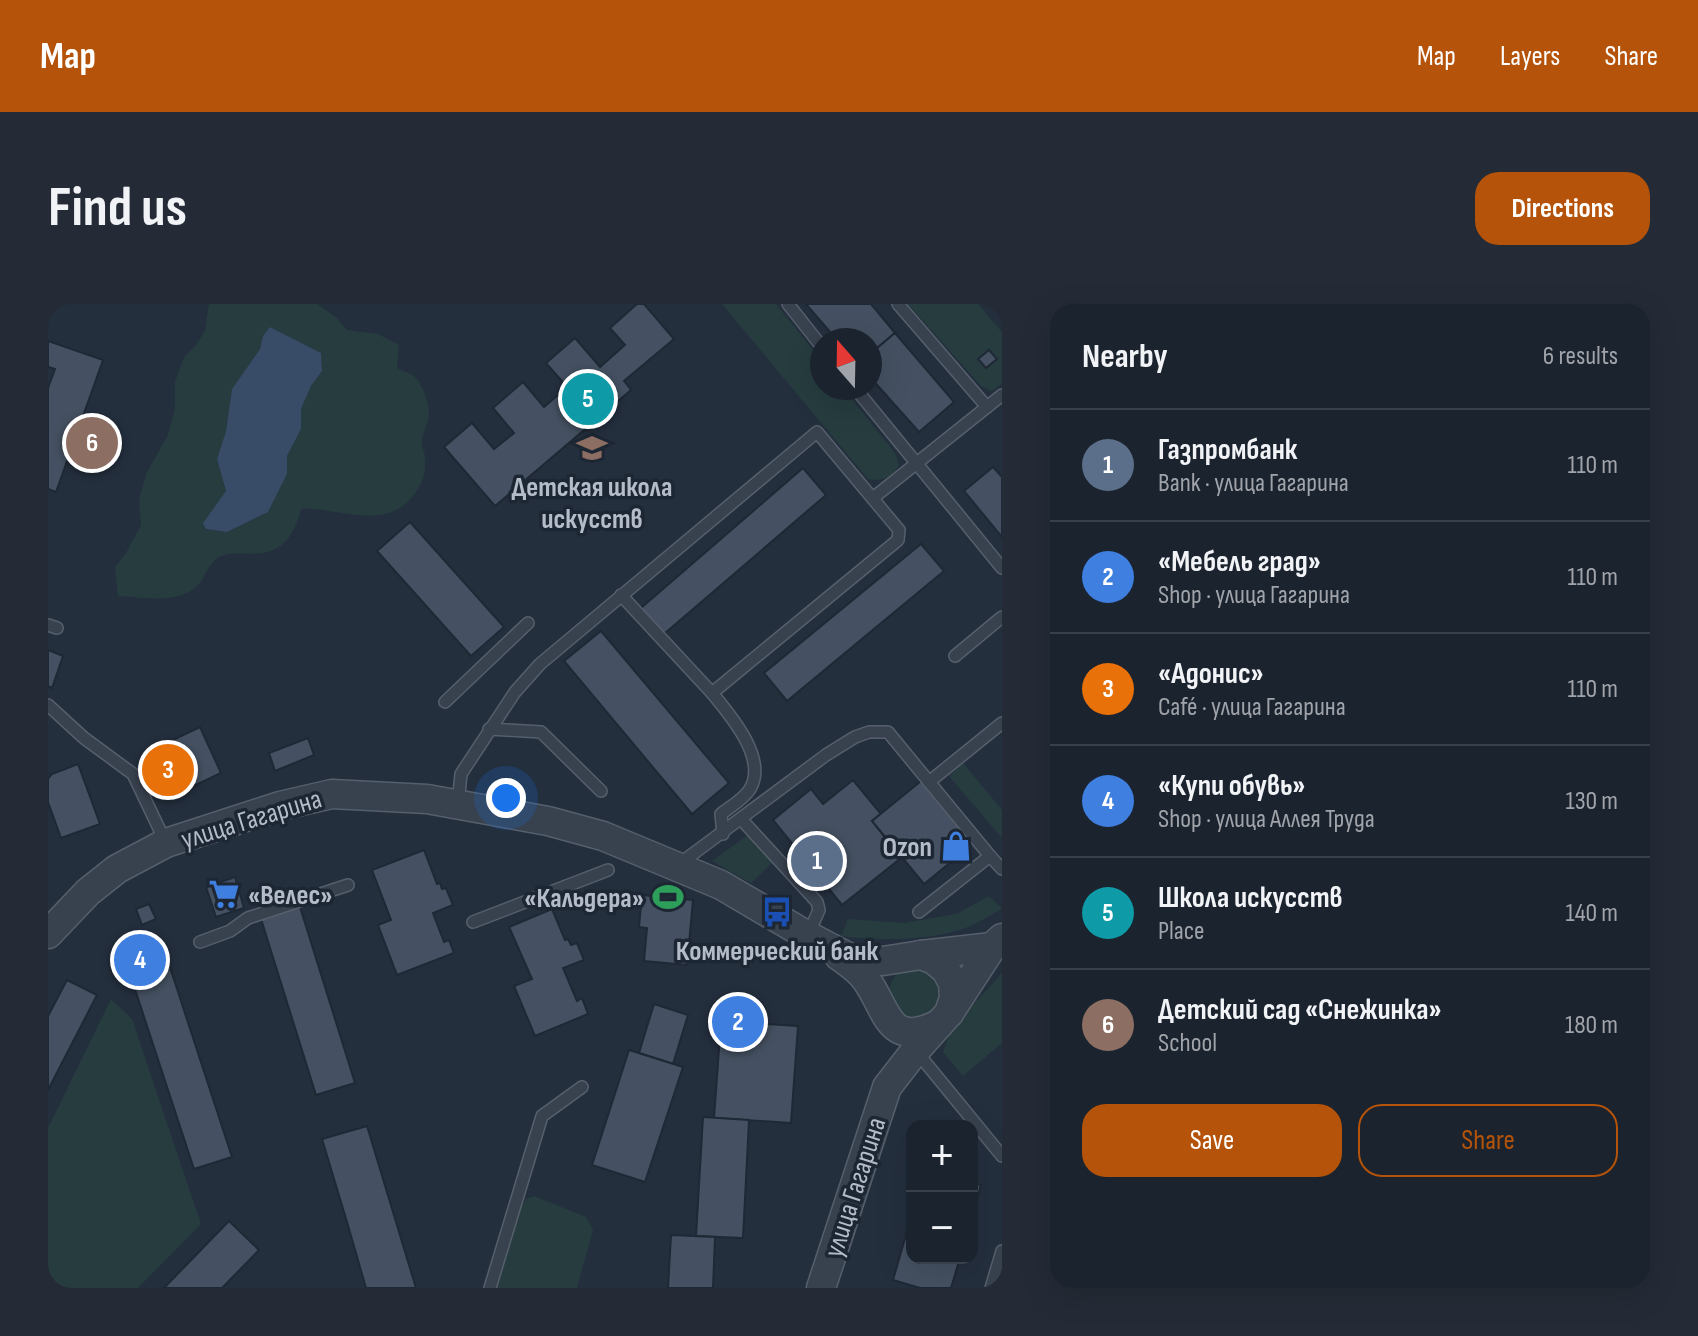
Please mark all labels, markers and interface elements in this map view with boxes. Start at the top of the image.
text: Map [40,34,96,79]
text: Map [1417,40,1456,73]
text: Layers [1500,40,1560,73]
text: Share [1604,40,1658,73]
button: Directions [1475,172,1650,245]
text: Find us [48,175,187,242]
north arrow [810,328,882,400]
text: Nearby [1082,336,1168,377]
text: 6 results [1543,341,1618,372]
pin: 5 [562,369,614,429]
pin: 6 [66,413,118,473]
school or university icon: Детская школа искусств [575,431,609,465]
text: Газпромбанк [1158,432,1297,468]
text: 1 [1103,450,1113,481]
text: 110 m [1567,450,1618,481]
text: Bank · улица Гагарина [1158,468,1349,499]
place label: Детская школа искусств [511,471,673,536]
text: «Мебель град» [1158,544,1321,580]
text: 2 [1102,562,1114,593]
text: 110 m [1567,562,1618,593]
text: Shop · улица Гагарина [1158,580,1350,611]
text: «Адонис» [1158,656,1264,692]
text: 3 [1102,674,1114,705]
text: 110 m [1567,674,1618,705]
text: Café · улица Гагарина [1158,692,1346,723]
pin: 3 [142,740,194,800]
text: «Купи обувь» [1158,768,1305,804]
your location [486,778,526,818]
street label: улица Гагарина [177,782,326,856]
text: 4 [1102,786,1114,817]
text: 130 m [1566,786,1618,817]
text: Shop · улица Аллея Труда [1158,804,1375,835]
shop icon: Ozon [939,829,973,863]
pin: 1 [791,831,843,891]
place label: Ozon [882,831,932,864]
supermarket icon: «Велес» [207,877,241,911]
place label: «Велес» [248,879,333,912]
sports icon: «Кальдера» [651,880,685,914]
text: Школа искусств [1158,880,1343,916]
place label: «Кальдера» [524,882,644,915]
bus stop icon: Коммерческий банк [760,895,794,929]
text: 5 [1102,898,1114,929]
text: 140 m [1566,898,1618,929]
text: Place [1158,916,1205,947]
pin: 4 [114,930,166,990]
place label: Коммерческий банк [676,935,878,968]
pin: 2 [712,992,764,1052]
text: Детский сад «Снежинка» [1158,992,1442,1028]
text: 6 [1102,1010,1114,1041]
text: 180 m [1565,1010,1618,1041]
text: School [1158,1028,1217,1059]
button: Save [1082,1104,1342,1177]
button: Share [1358,1104,1618,1177]
street label: улица Гагарина [817,1113,894,1262]
map controls [906,1120,978,1264]
button: + [906,1120,978,1192]
button: − [906,1192,978,1264]

